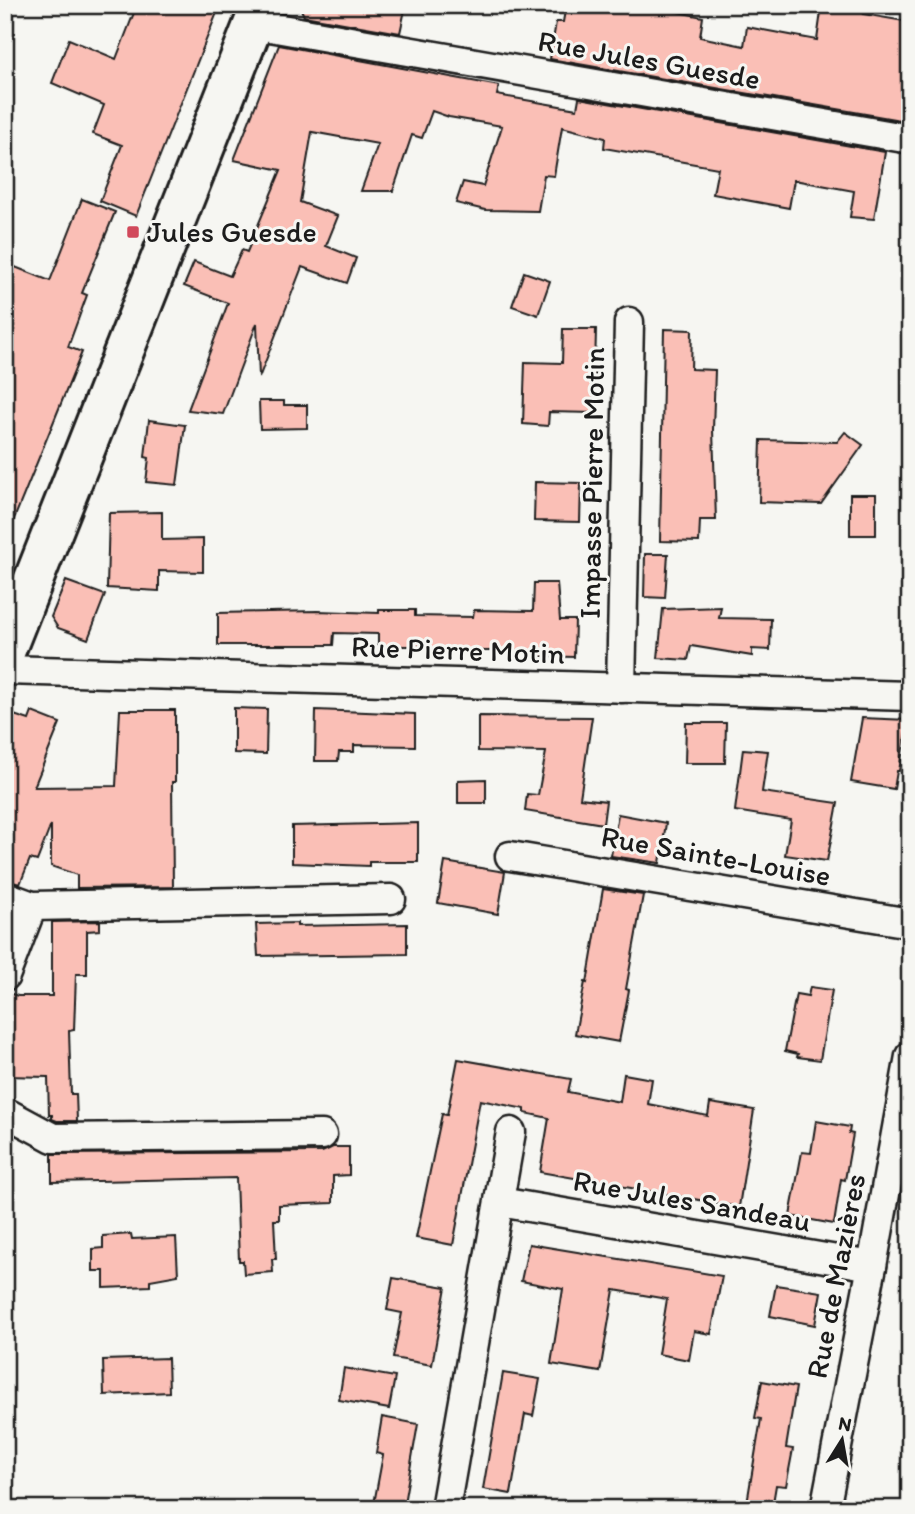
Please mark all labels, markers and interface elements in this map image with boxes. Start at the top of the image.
street label: Rue Jules Guesde [535,22,763,97]
place label: Jules Guesde [147,213,317,250]
marker: Jules Guesde [125,224,141,240]
street label: Impasse Pierre Motin [571,347,612,619]
street label: Rue Pierre Motin [351,627,566,672]
street label: Rue Sainte-Louise [598,817,834,894]
street label: Rue Jules Sandeau [570,1161,814,1240]
street label: Rue de Mazières [797,1170,874,1382]
north arrow [806,1406,876,1476]
text: N [837,1411,854,1436]

